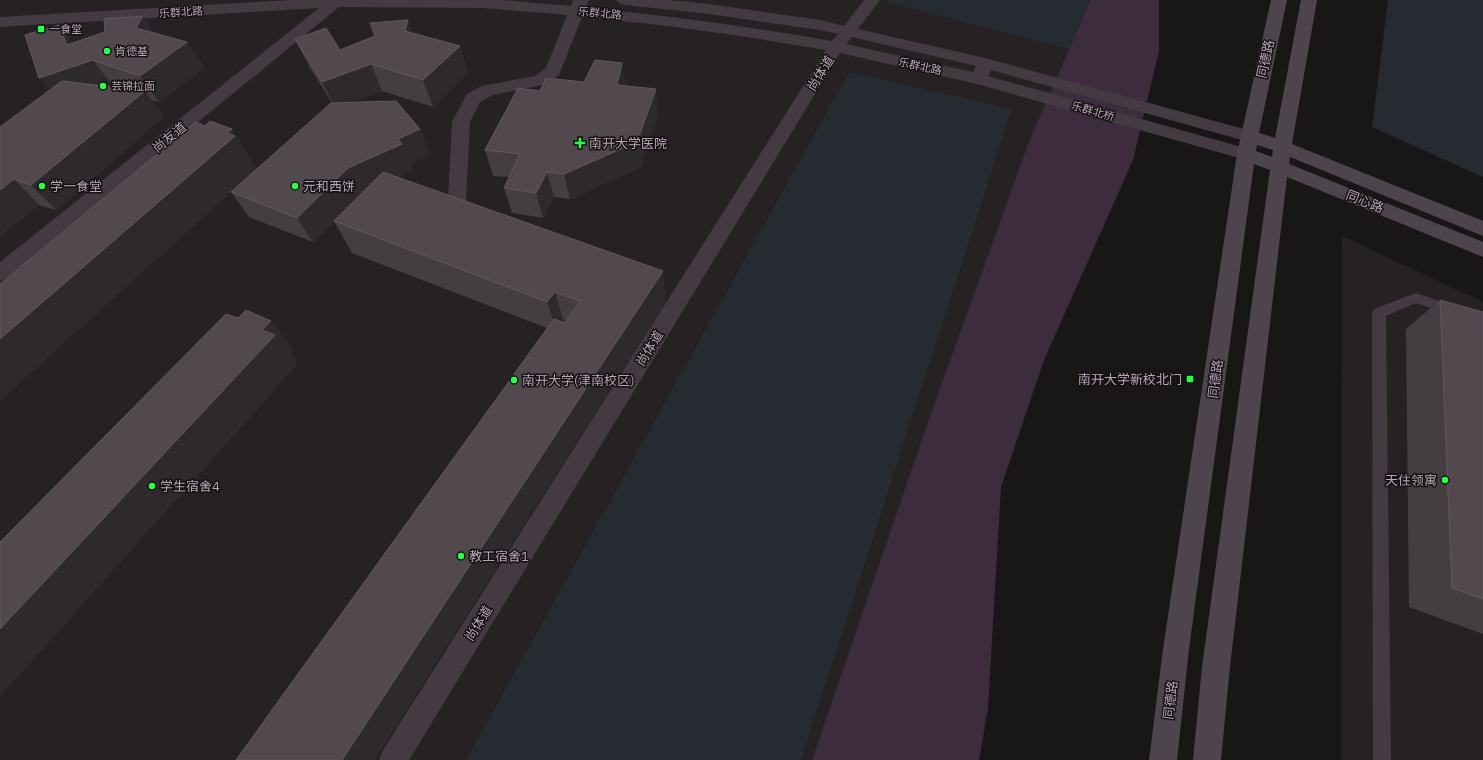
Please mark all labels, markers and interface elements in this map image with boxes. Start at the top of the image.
street label: 乐群北路 [159,3,203,21]
street label: 乐群北路 [577,4,623,22]
place label: 一食堂 [49,22,82,36]
marker: 一食堂 [36,24,46,34]
street label: 同德路 [1253,38,1278,80]
place label: 肯德基 [115,44,148,58]
marker: 肯德基 [102,46,112,56]
street label: 尚体道 [803,52,838,94]
street label: 乐群北路 [897,55,943,77]
place label: 芸锦拉面 [111,79,155,93]
marker: 芸锦拉面 [98,81,108,91]
street label: 乐群北桥 [1070,98,1116,124]
street label: 尚友道 [149,119,190,156]
place label: 南开大学医院 [589,135,667,152]
marker: 南开大学医院 [574,137,586,149]
place label: 学一食堂 [50,178,102,195]
place label: 元和西饼 [303,178,355,195]
marker: 学一食堂 [37,181,47,191]
marker: 元和西饼 [290,181,300,191]
street label: 同心路 [1344,186,1386,217]
street label: 尚体道 [632,327,667,369]
street label: 同德路 [1204,359,1227,400]
place label: 南开大学新校北门 [1078,371,1182,388]
place label: 南开大学(津南校区) [522,372,635,389]
marker: 南开大学新校北门 [1185,374,1195,384]
marker: 南开大学(津南校区) [509,375,519,385]
place label: 天住领寓 [1385,472,1437,489]
marker: 天住领寓 [1440,475,1450,485]
place label: 学生宿舍4 [160,478,220,495]
marker: 学生宿舍4 [147,481,157,491]
place label: 教工宿舍1 [469,548,529,565]
marker: 教工宿舍1 [456,551,466,561]
street label: 尚体道 [461,602,496,644]
street label: 同德路 [1160,680,1181,720]

